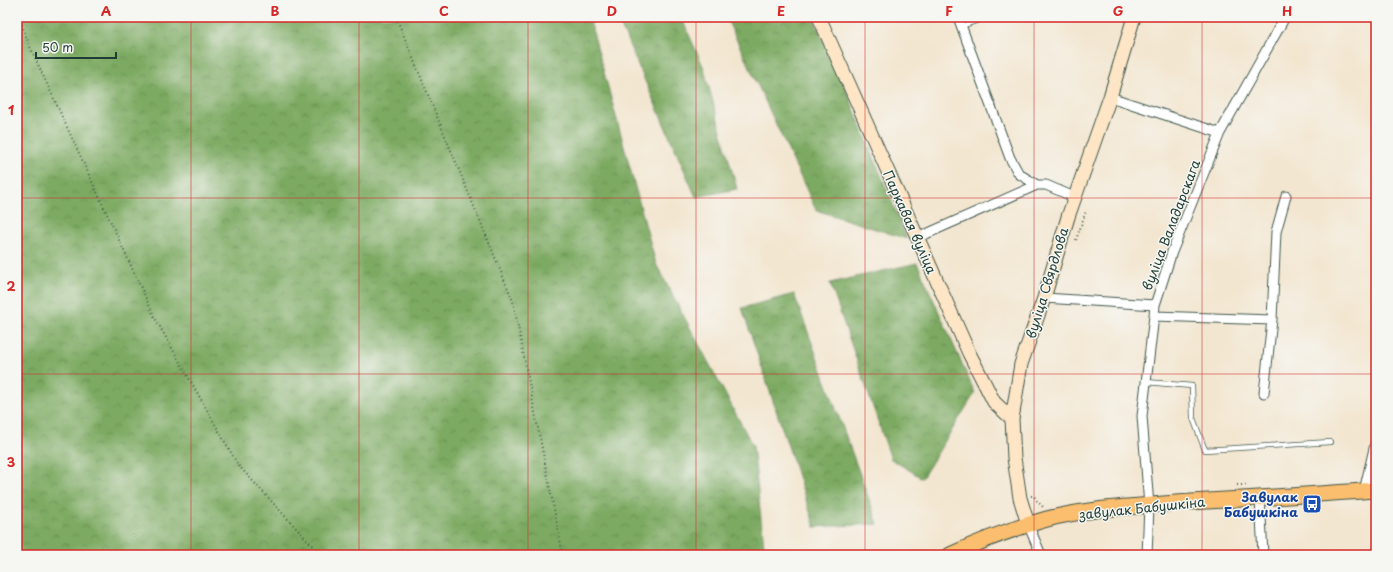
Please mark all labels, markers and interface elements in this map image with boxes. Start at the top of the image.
text: A [101,1,111,20]
text: B [271,1,280,20]
text: C [439,1,449,20]
text: D [607,1,617,20]
text: E [777,1,785,20]
text: F [945,1,953,20]
text: G [1113,1,1123,20]
text: H [1282,1,1292,20]
scale bar [36,34,116,60]
text: 50 m [42,38,73,56]
text: 1 [8,100,14,119]
street label: вуліца Валадарскага [1137,156,1205,293]
street label: Паркавая вуліца [879,167,942,277]
street label: вуліца Свярдлова [1021,224,1073,341]
text: 2 [6,276,16,295]
text: 3 [7,452,16,471]
place label: Завулак Бабушкіна [1224,487,1299,521]
street label: завулак Бабушкіна [1077,491,1207,524]
bus stop icon: Завулак Бабушкіна [1301,493,1323,515]

